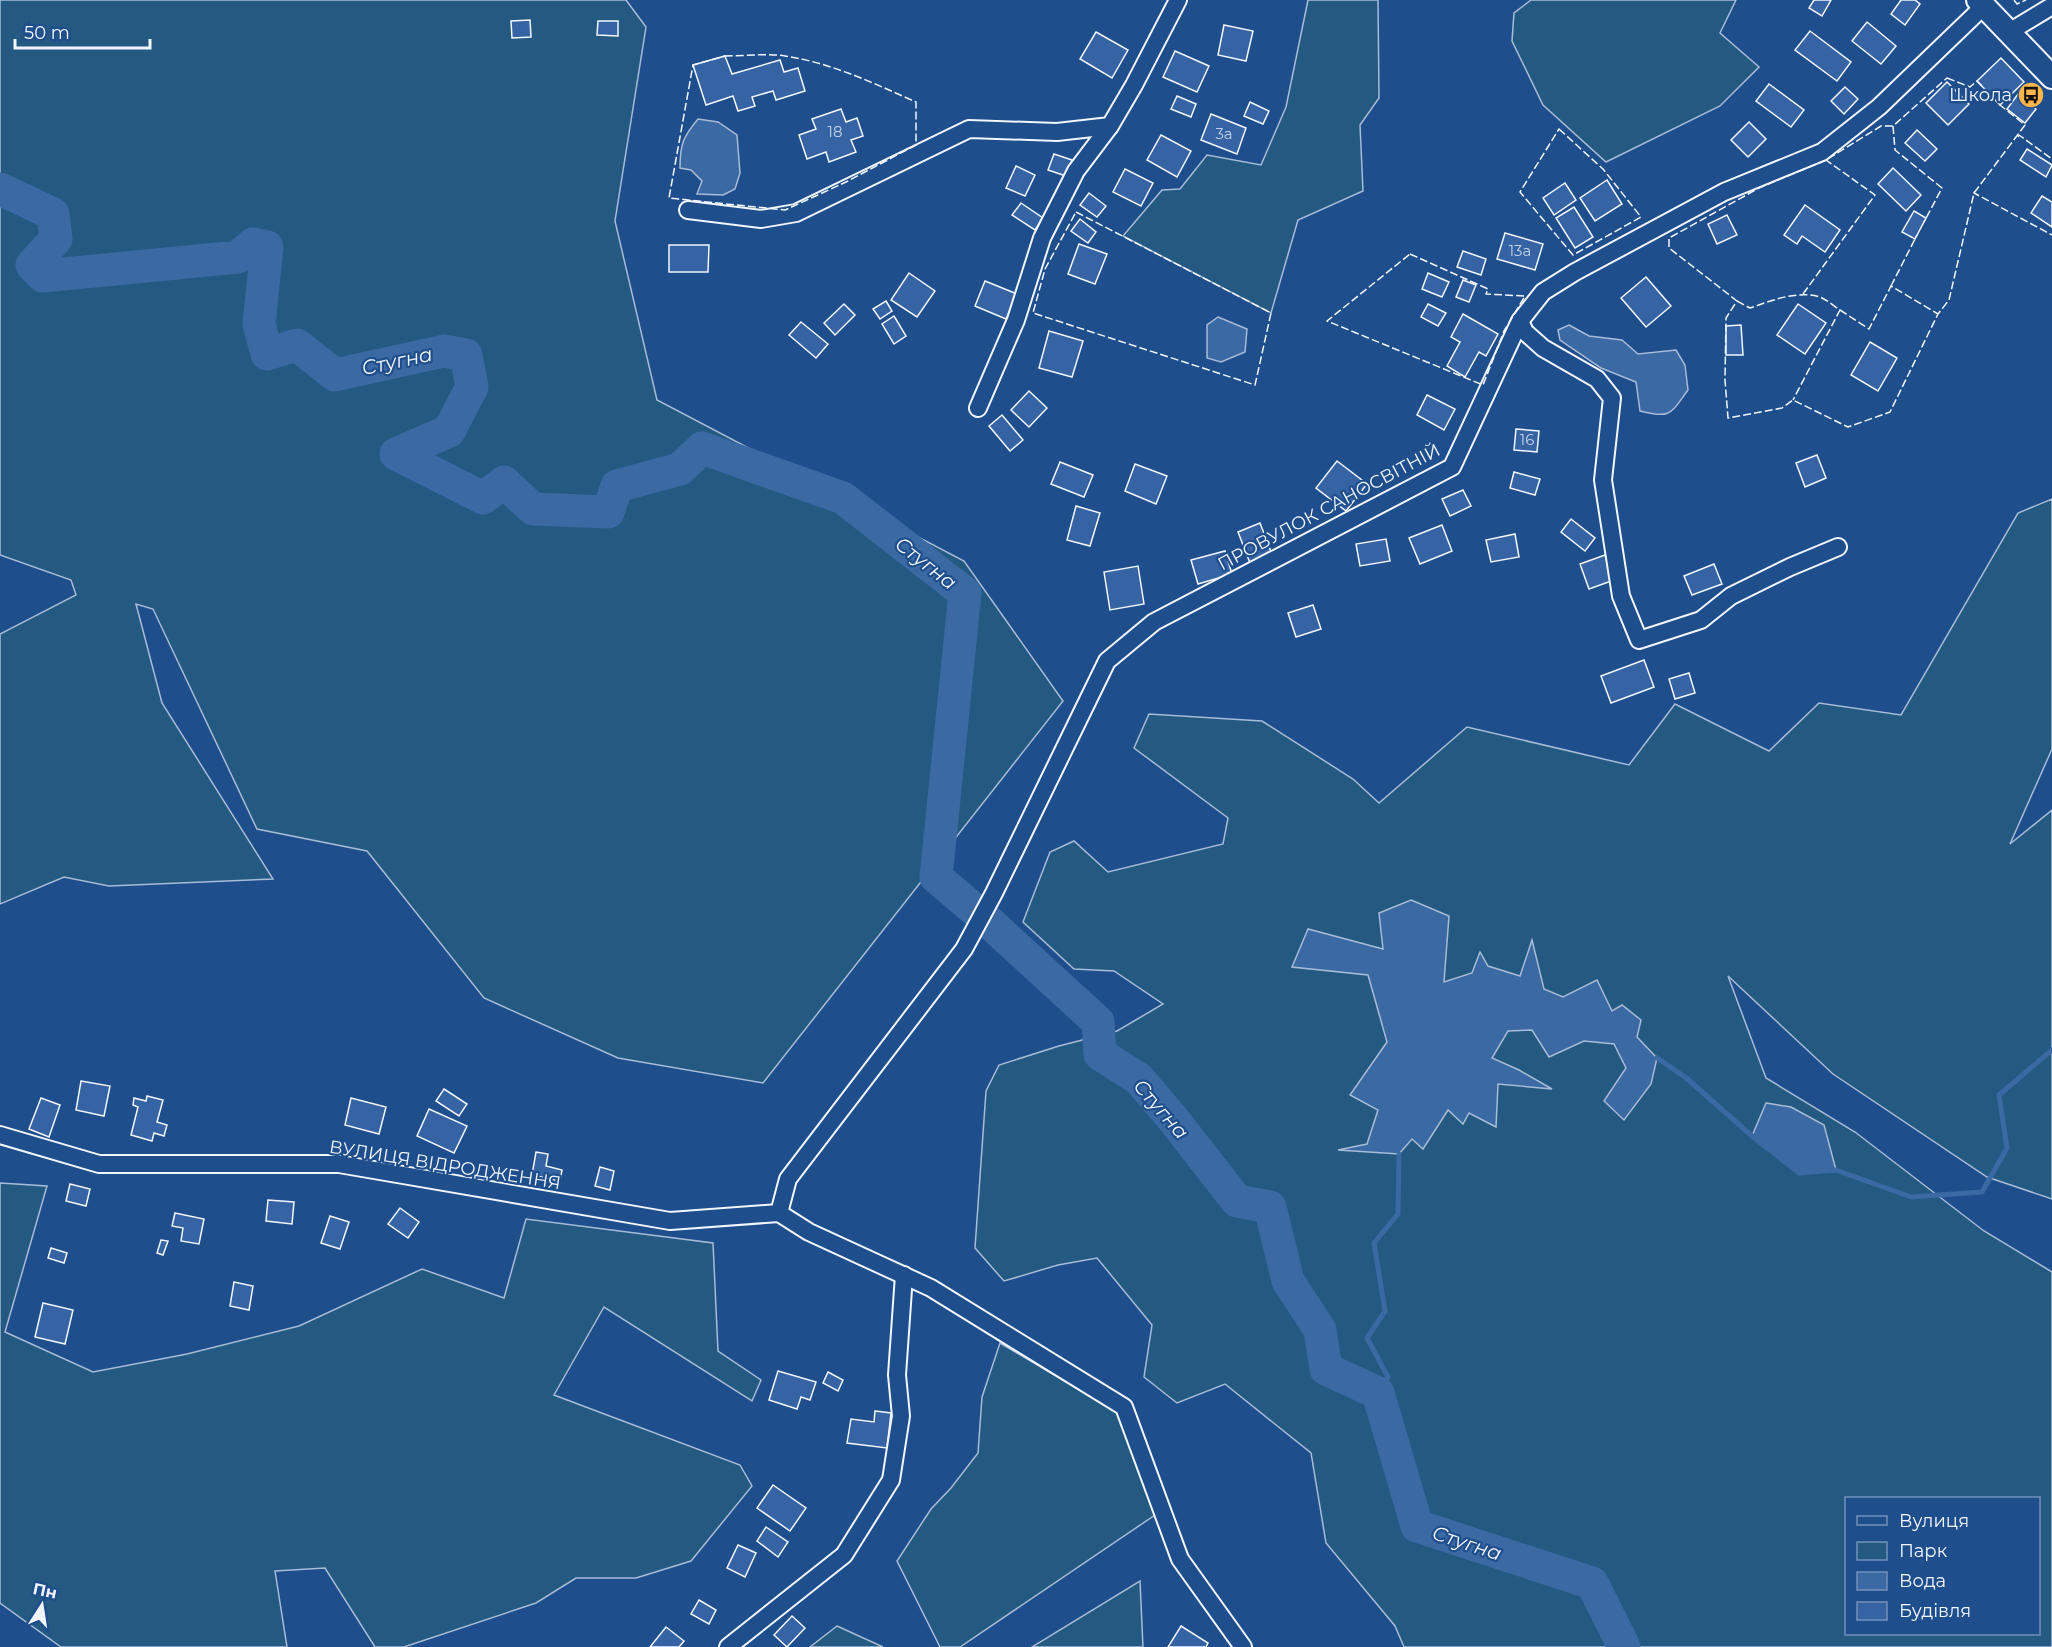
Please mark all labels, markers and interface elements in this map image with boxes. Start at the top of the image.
scale bar [15,12,150,50]
text: 50 m [24,22,70,44]
bus stop icon: Школа [2016,80,2046,110]
place label: Школа [1949,84,2012,106]
house number: 18 [828,122,843,141]
house number: 3а [1215,124,1233,143]
house number: 13а [1509,241,1531,260]
water label: Стугна [359,342,435,380]
house number: 16 [1520,430,1534,449]
street label: ПРОВУЛОК САНОСВІТНІЙ [1214,439,1444,575]
water label: Стугна [890,531,962,595]
water label: Стугна [1128,1074,1194,1144]
street label: ВУЛИЦЯ ВІДРОДЖЕННЯ [328,1136,562,1194]
legend [1845,1497,2040,1635]
text: Вулиця [1899,1510,1969,1532]
water label: Стугна [1429,1520,1505,1566]
text: Парк [1899,1540,1948,1562]
text: Вода [1899,1570,1946,1592]
north arrow [12,1575,72,1635]
text: Пн [31,1579,59,1603]
text: Будівля [1899,1600,1971,1622]

